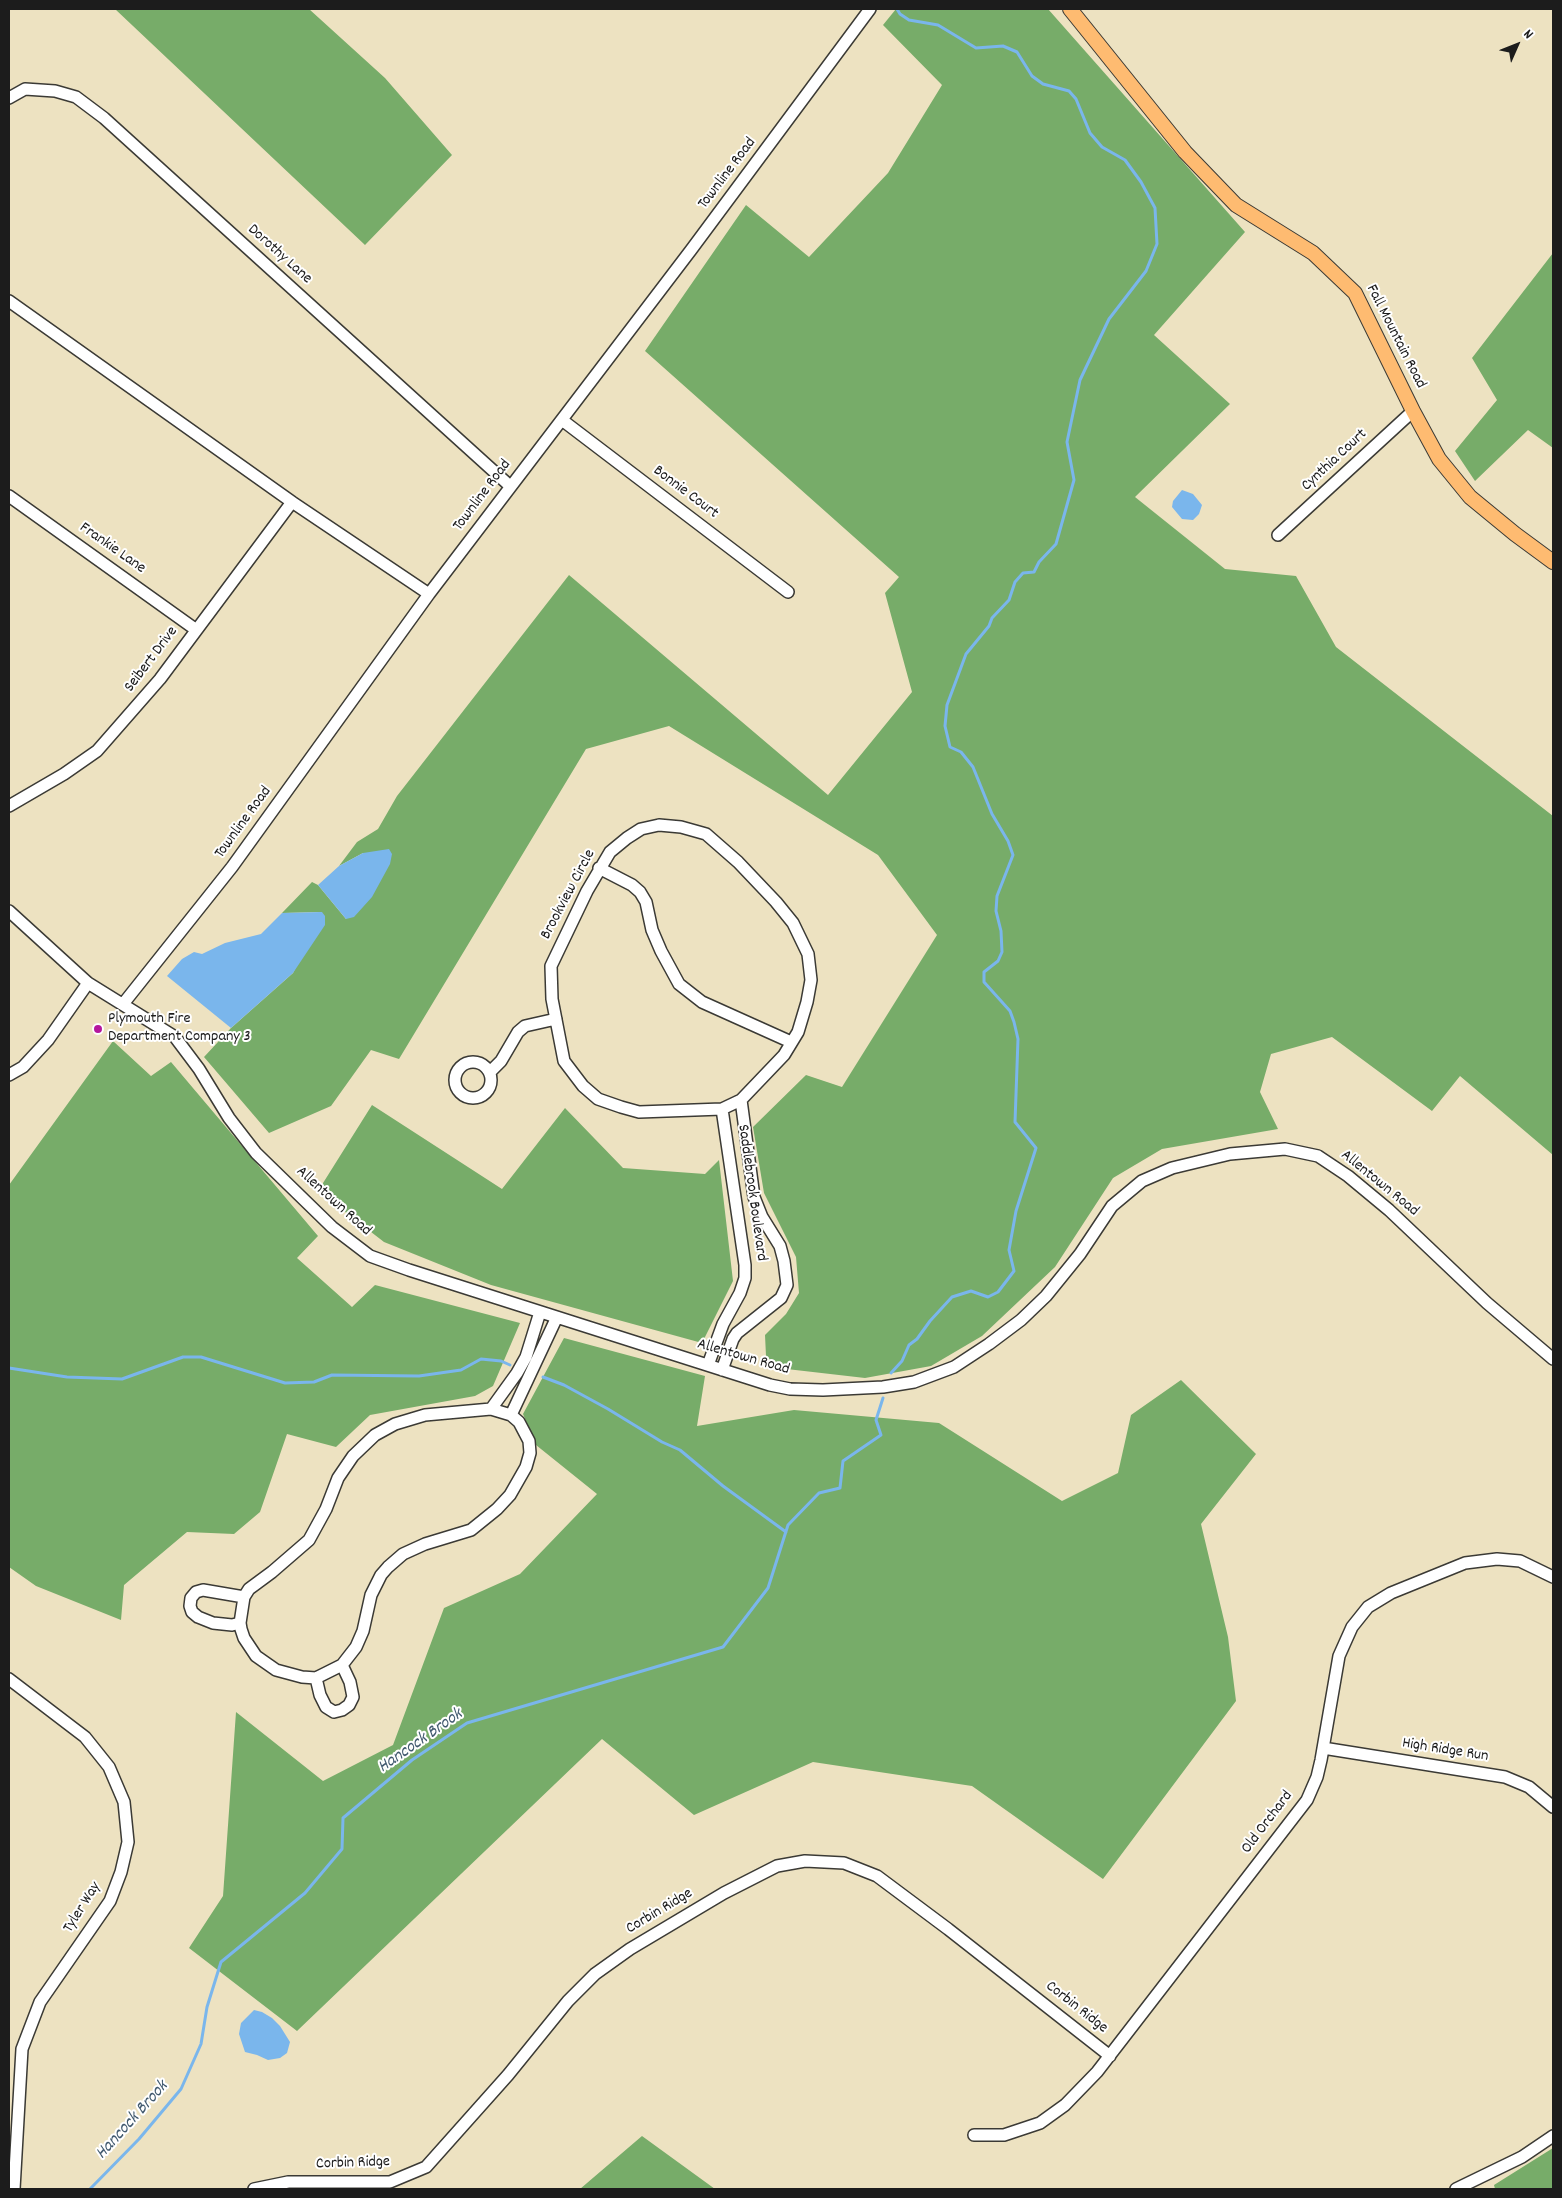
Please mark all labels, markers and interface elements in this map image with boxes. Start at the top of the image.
north arrow [1492,20,1542,70]
text: N [1518,25,1537,44]
street label: Townline Road [695,134,761,214]
street label: Dorothy Lane [243,221,315,289]
street label: Fall Mountain Road [1361,282,1429,392]
street label: Cynthia Court [1298,426,1372,496]
street label: Townline Road [450,456,516,536]
street label: Bonnie Court [649,462,721,524]
street label: Frankie Lane [75,519,149,579]
street label: Seibert Drive [121,623,183,697]
street label: Townline Road [211,783,277,863]
street label: Brookview Circle [537,847,601,943]
place label: Plymouth Fire Department Company 3 [108,1010,251,1048]
marker: Plymouth Fire Department Company 3 [92,1023,104,1035]
street label: Saddlebrook Boulevard [732,1123,770,1263]
street label: Allentown Road [1336,1147,1422,1221]
street label: Allentown Road [291,1163,375,1241]
street label: Allentown Road [695,1336,791,1380]
water label: Hancock Brook [374,1705,468,1779]
street label: High Ridge Run [1400,1735,1490,1767]
street label: Old Orchard [1238,1788,1298,1858]
street label: Tyler Way [60,1879,106,1937]
street label: Corbin Ridge [623,1885,697,1939]
street label: Corbin Ridge [1041,1978,1111,2038]
water label: Hancock Brook [92,2077,174,2165]
street label: Corbin Ridge [316,2153,390,2175]

